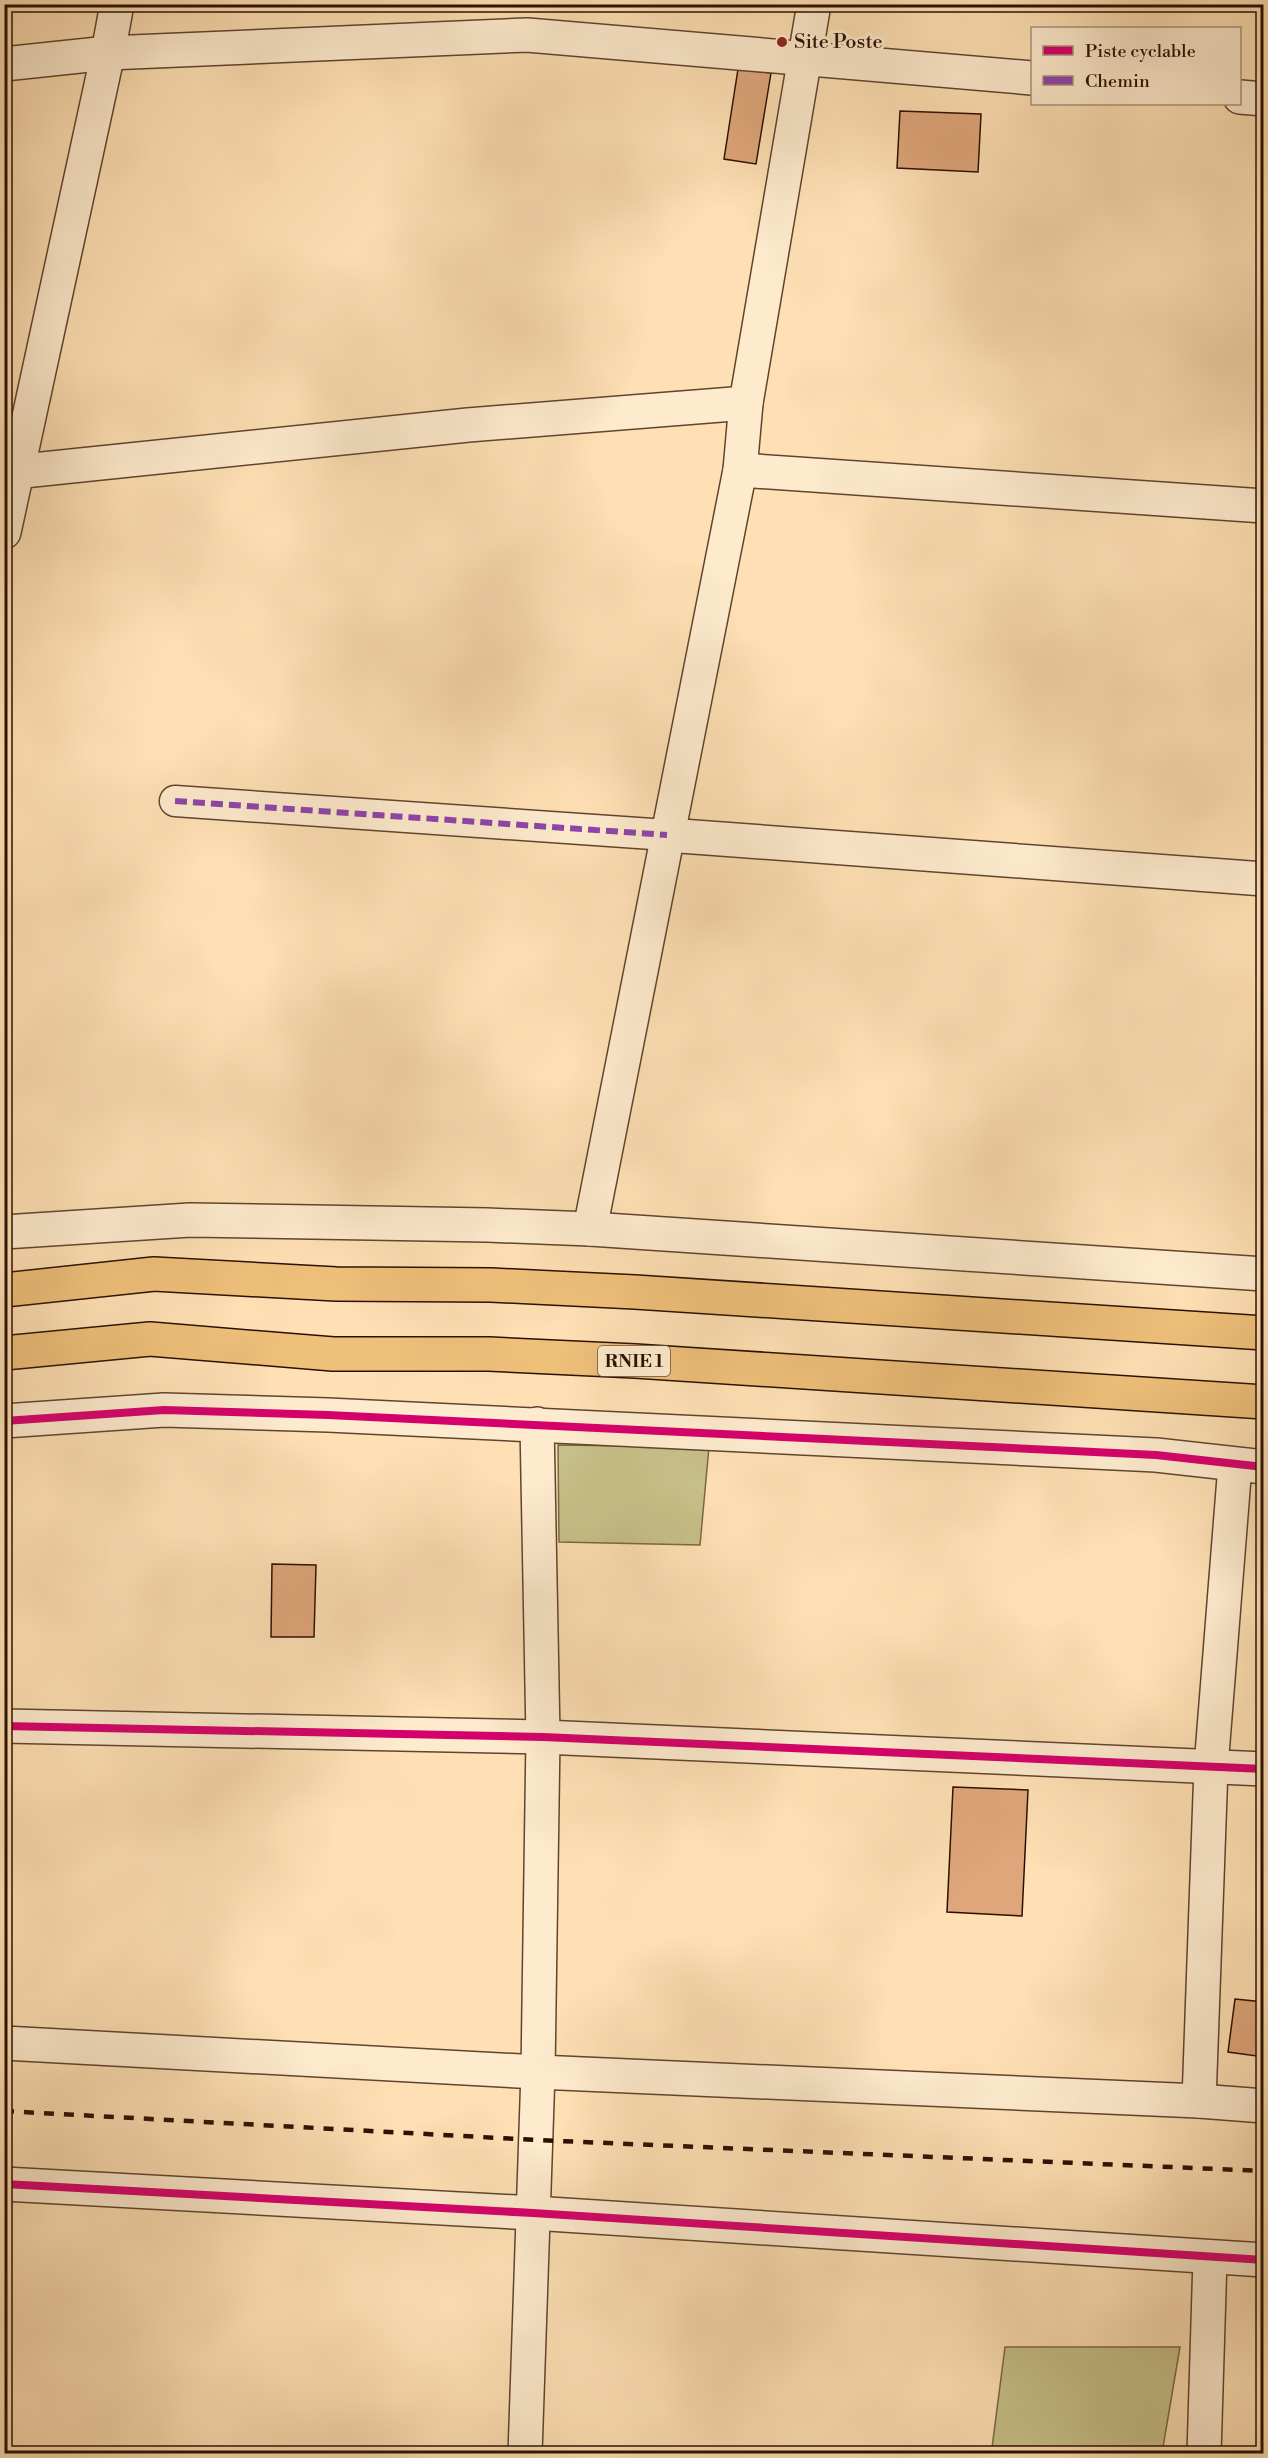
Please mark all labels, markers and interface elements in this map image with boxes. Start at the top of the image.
legend [1031,27,1241,105]
place label: Site Poste [794,30,882,55]
marker: Site Poste [775,35,789,49]
text: Piste cyclable [1085,40,1196,63]
text: Chemin [1085,70,1150,93]
road number: RNIE 1 [598,1346,670,1376]

